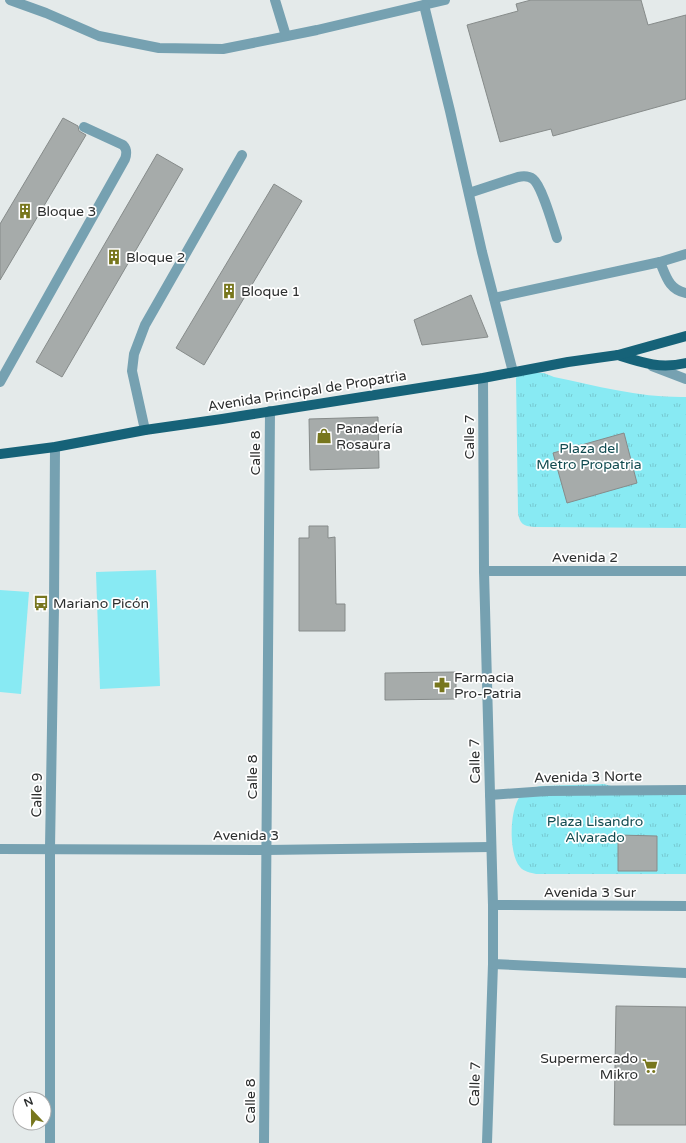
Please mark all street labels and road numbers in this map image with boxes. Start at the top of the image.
street label: Avenida Principal de Propatria [206,367,408,415]
street label: Calle 7 [461,415,478,459]
street label: Calle 8 [247,430,264,475]
street label: Avenida 2 [552,549,618,566]
street label: Calle 7 [466,738,484,784]
street label: Calle 8 [244,754,261,799]
street label: Avenida 3 Norte [534,768,642,786]
street label: Calle 9 [28,772,46,818]
street label: Avenida 3 [213,827,279,844]
street label: Avenida 3 Sur [544,884,637,901]
street label: Calle 7 [466,1061,484,1107]
street label: Calle 8 [242,1078,259,1123]

